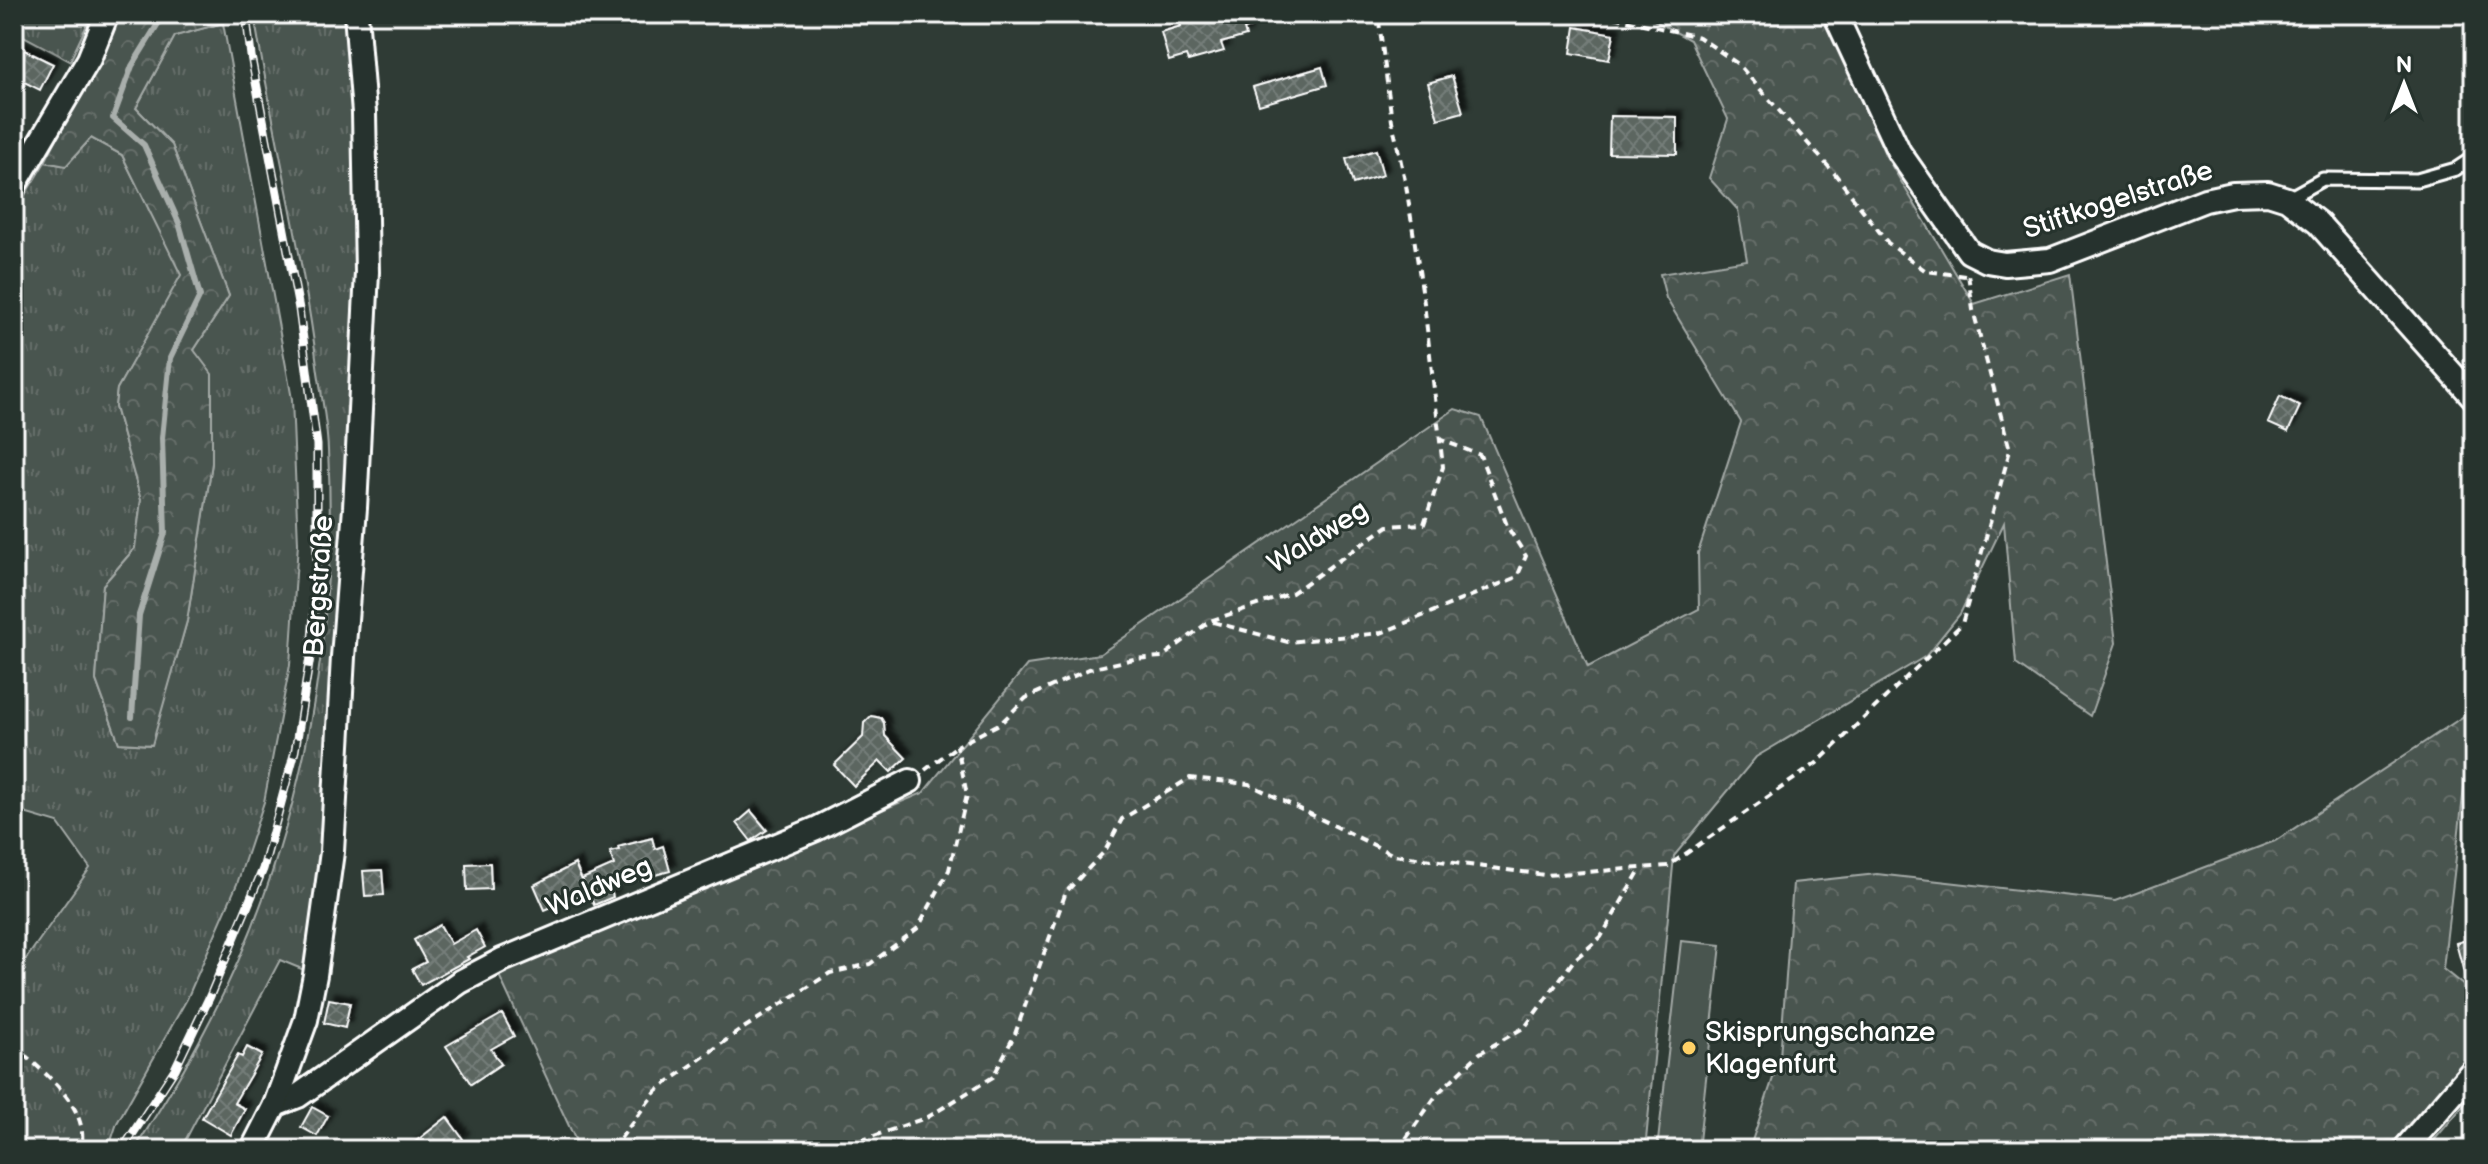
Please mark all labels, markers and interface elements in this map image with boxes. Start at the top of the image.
north arrow [2364,44,2444,124]
text: N [2396,52,2412,79]
street label: Stiftkogelstraße [2019,154,2217,246]
street label: Waldweg [1262,493,1374,581]
street label: Bergstraße [298,514,340,658]
street label: Waldweg [541,850,657,924]
place label: Skisprungschanze Klagenfurt [1705,1016,1935,1081]
marker: Skisprungschanze Klagenfurt [1680,1039,1698,1057]

